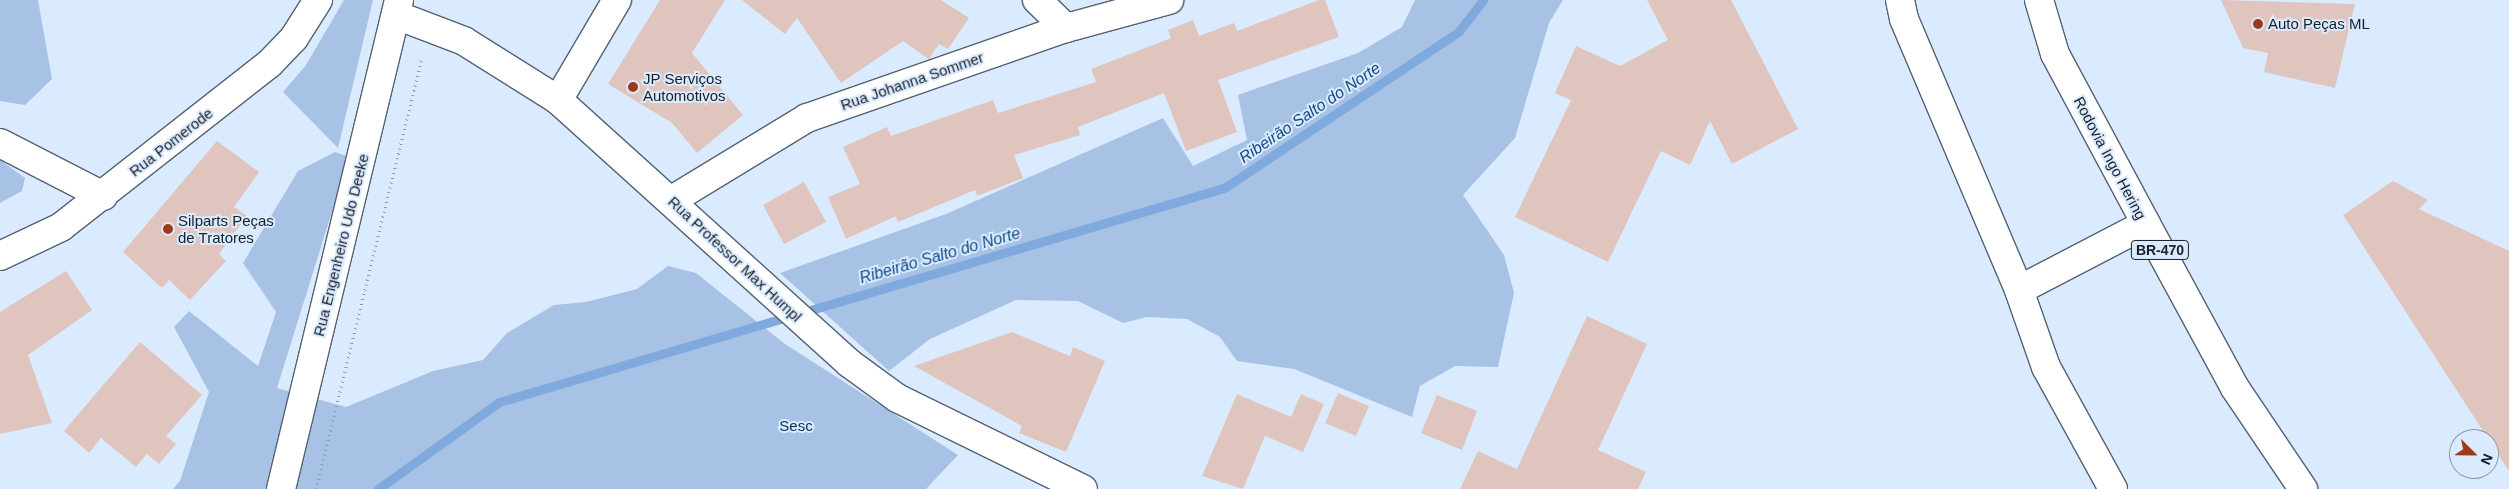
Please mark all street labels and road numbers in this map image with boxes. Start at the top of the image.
street label: Rua Johanna Sommer [838,48,986,114]
street label: Rodovia Ingo Hering [2070,93,2150,223]
street label: Rua Pomerode [126,104,216,180]
street label: Rua Engenheiro Udo Deeke [310,152,372,338]
street label: Rua Professor Max Humpl [665,192,805,326]
road number: BR-470 [2130,238,2190,262]

